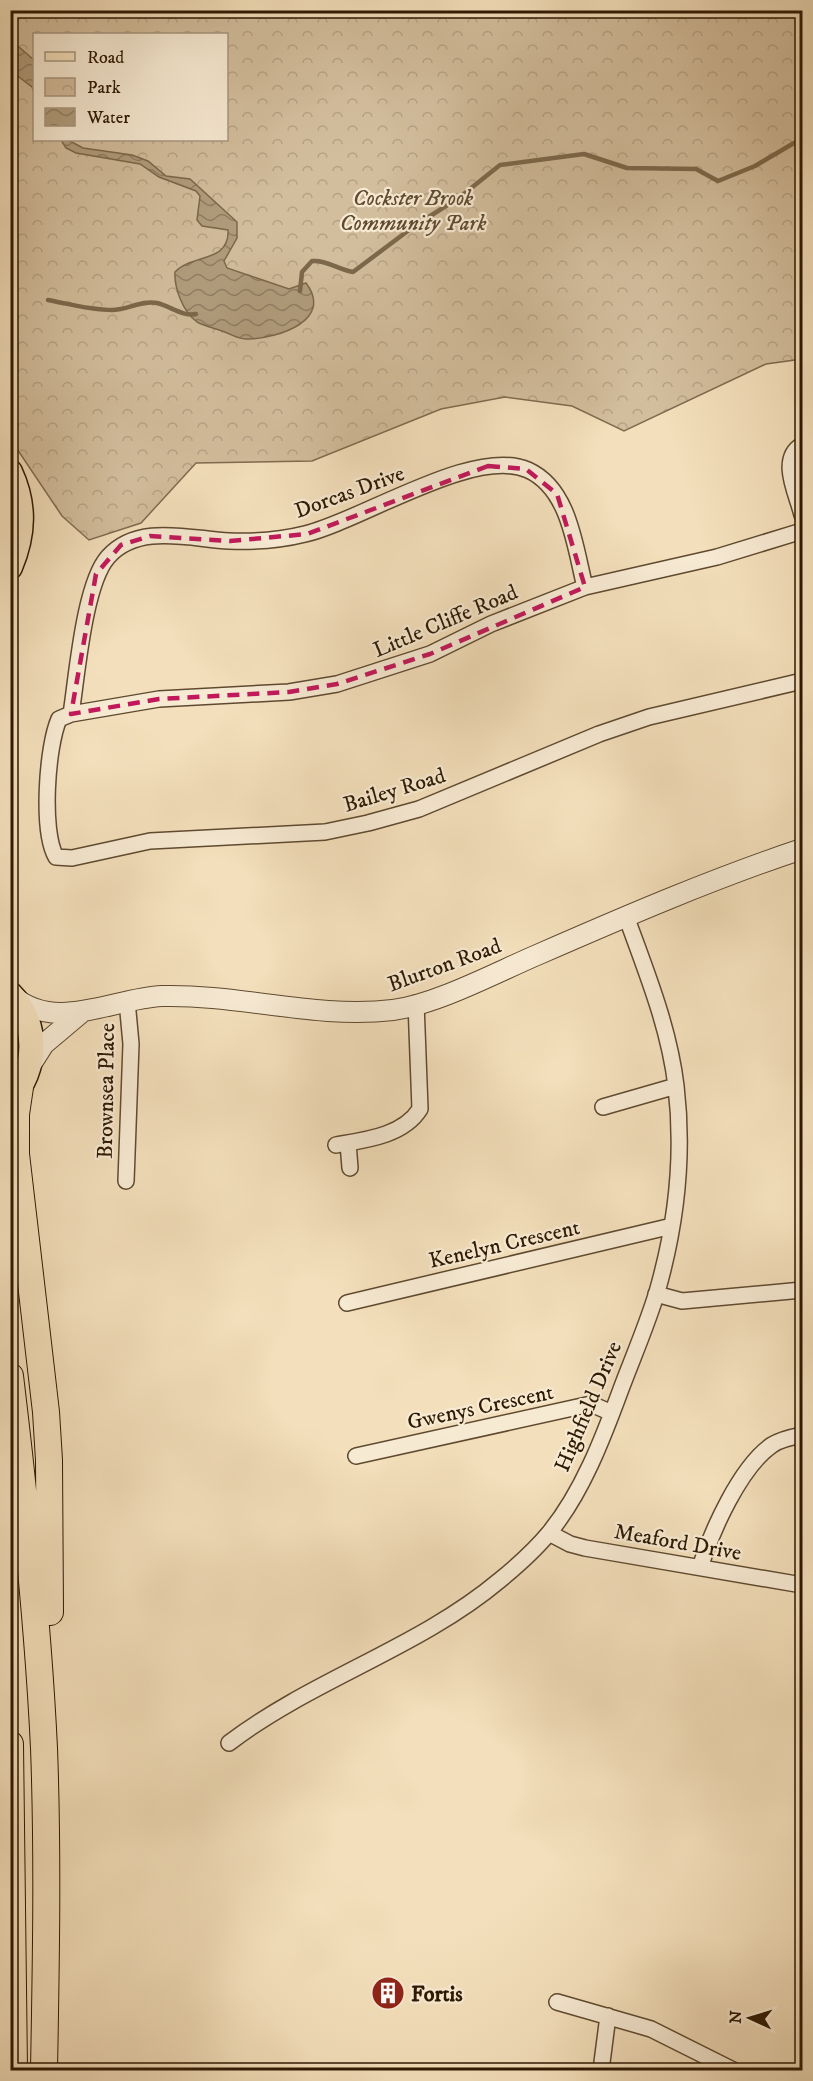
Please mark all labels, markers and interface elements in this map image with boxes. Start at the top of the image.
legend [33,33,228,141]
text: Road [87,47,124,69]
text: Park [87,77,121,99]
text: Water [86,107,130,129]
park label: Cockster Brook Community Park [340,185,487,237]
street label: Dorcas Drive [291,460,408,525]
street label: Little Cliffe Road [369,579,522,664]
street label: Bailey Road [340,762,449,819]
street label: Blurton Road [384,932,505,998]
street label: Brownsea Place [92,1023,121,1159]
street label: Kenelyn Crescent [426,1214,582,1275]
street label: Highfield Drive [549,1337,628,1476]
street label: Gwenys Crescent [405,1379,556,1436]
street label: Meaford Drive [612,1518,743,1567]
building icon: Fortis [370,1975,406,2011]
place label: Fortis [411,1981,463,2008]
north arrow [720,1988,780,2048]
text: N [726,2010,746,2024]

